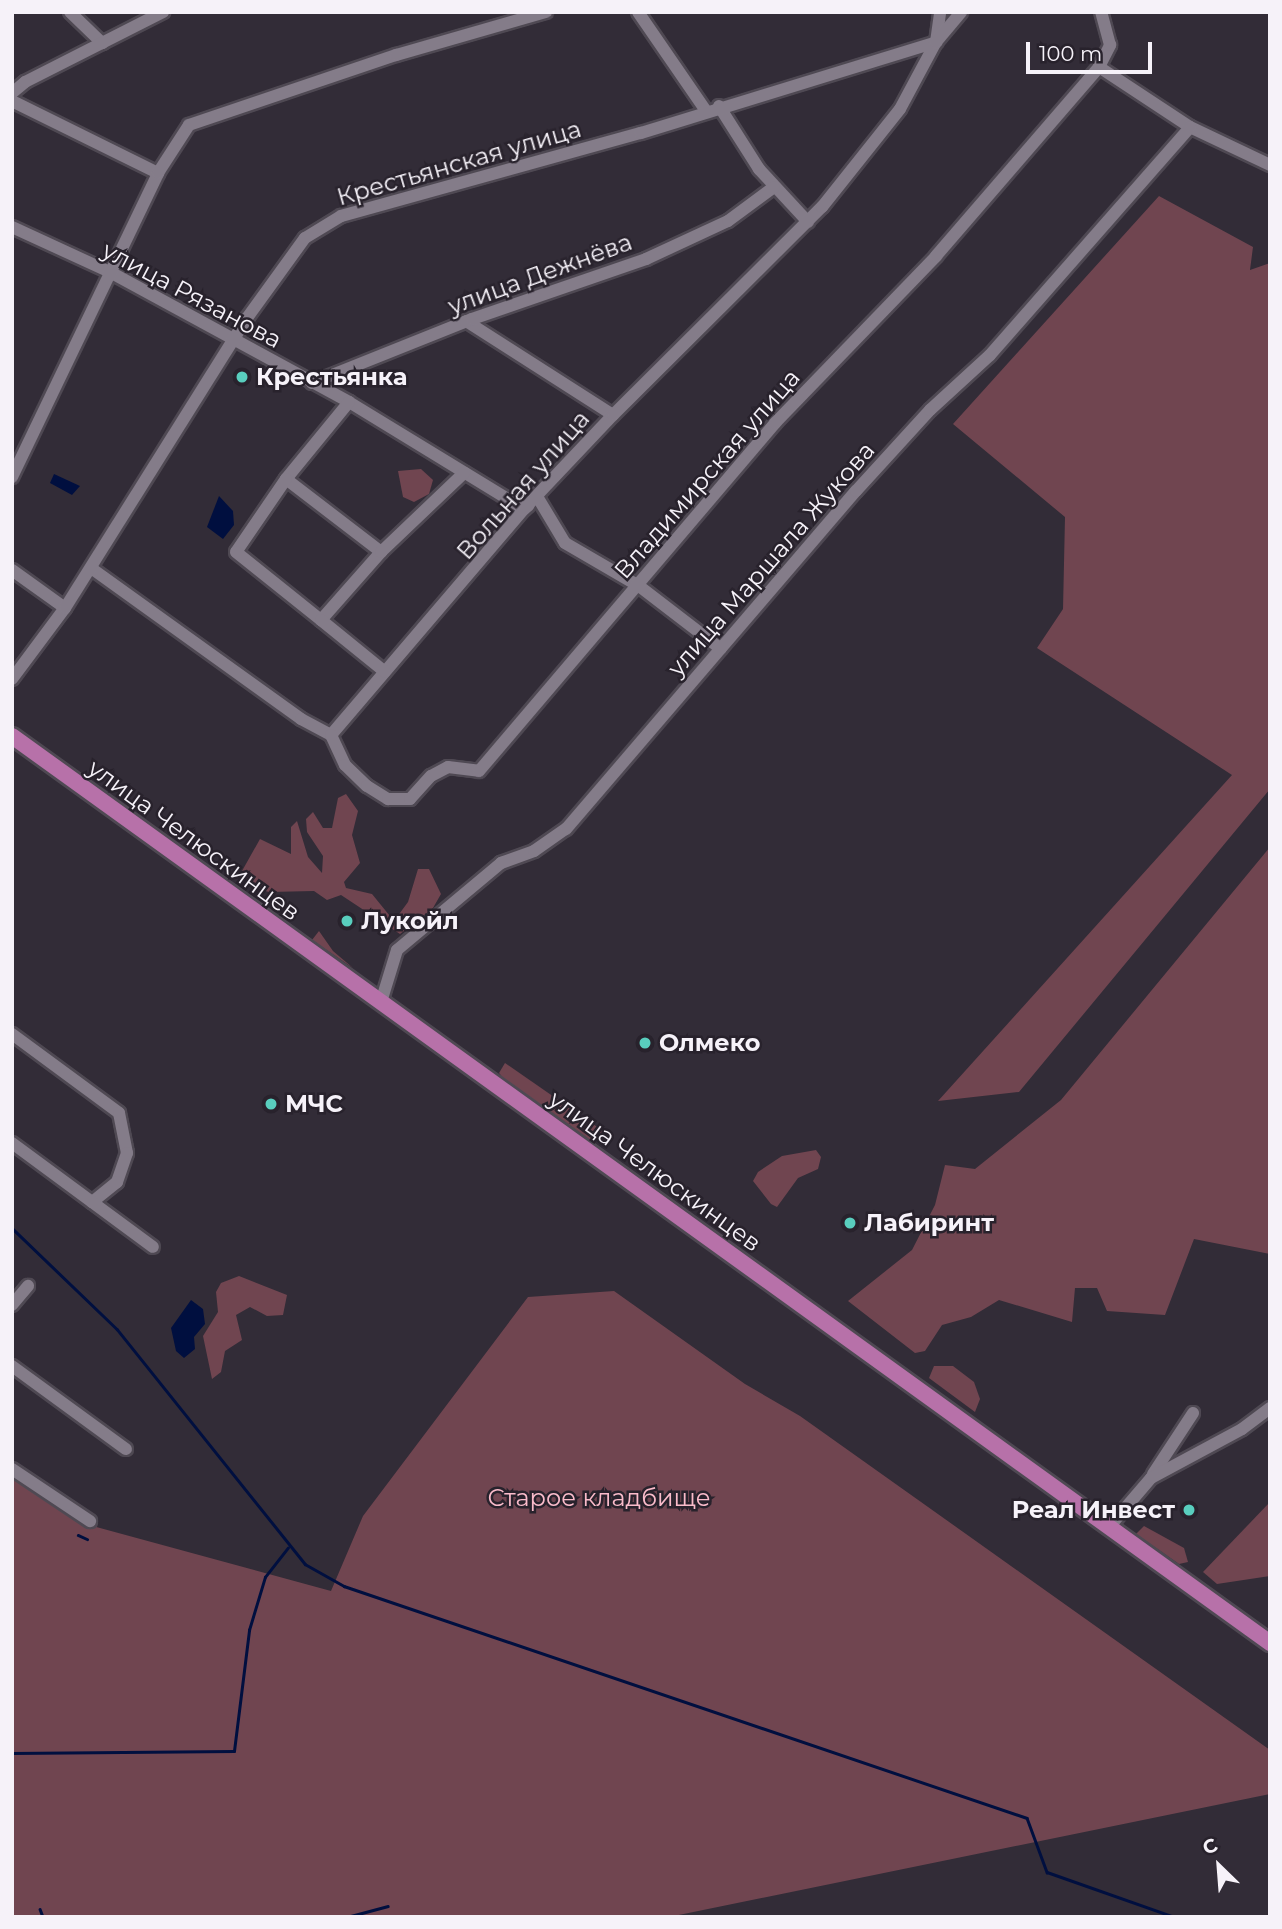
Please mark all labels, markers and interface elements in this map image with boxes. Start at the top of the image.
scale bar [1030,28,1156,72]
text: 100 m [1039,41,1102,66]
street label: Крестьянская улица [334,114,584,212]
street label: улица Дежнёва [444,227,636,321]
street label: улица Рязанова [97,236,287,354]
place label: Крестьянка [256,363,408,391]
street label: Владимирская улица [608,363,806,585]
marker: Крестьянка [234,369,250,385]
street label: Вольная улица [451,405,595,565]
street label: улица Маршала Жукова [661,436,881,682]
street label: улица Челюскинцев [82,753,306,927]
place label: Лукойл [361,907,459,935]
marker: Лукойл [339,913,355,929]
place label: Олмеко [659,1029,760,1057]
marker: Олмеко [637,1035,653,1051]
street label: улица Челюскинцев [543,1084,767,1258]
place label: МЧС [285,1090,343,1118]
marker: МЧС [263,1096,279,1112]
place label: Лабиринт [864,1209,994,1237]
marker: Лабиринт [842,1215,858,1231]
park label: Старое кладбище [487,1484,711,1512]
place label: Реал Инвест [1012,1496,1175,1524]
marker: Реал Инвест [1181,1502,1197,1518]
north arrow [1184,1831,1254,1901]
text: С [1199,1833,1221,1860]

